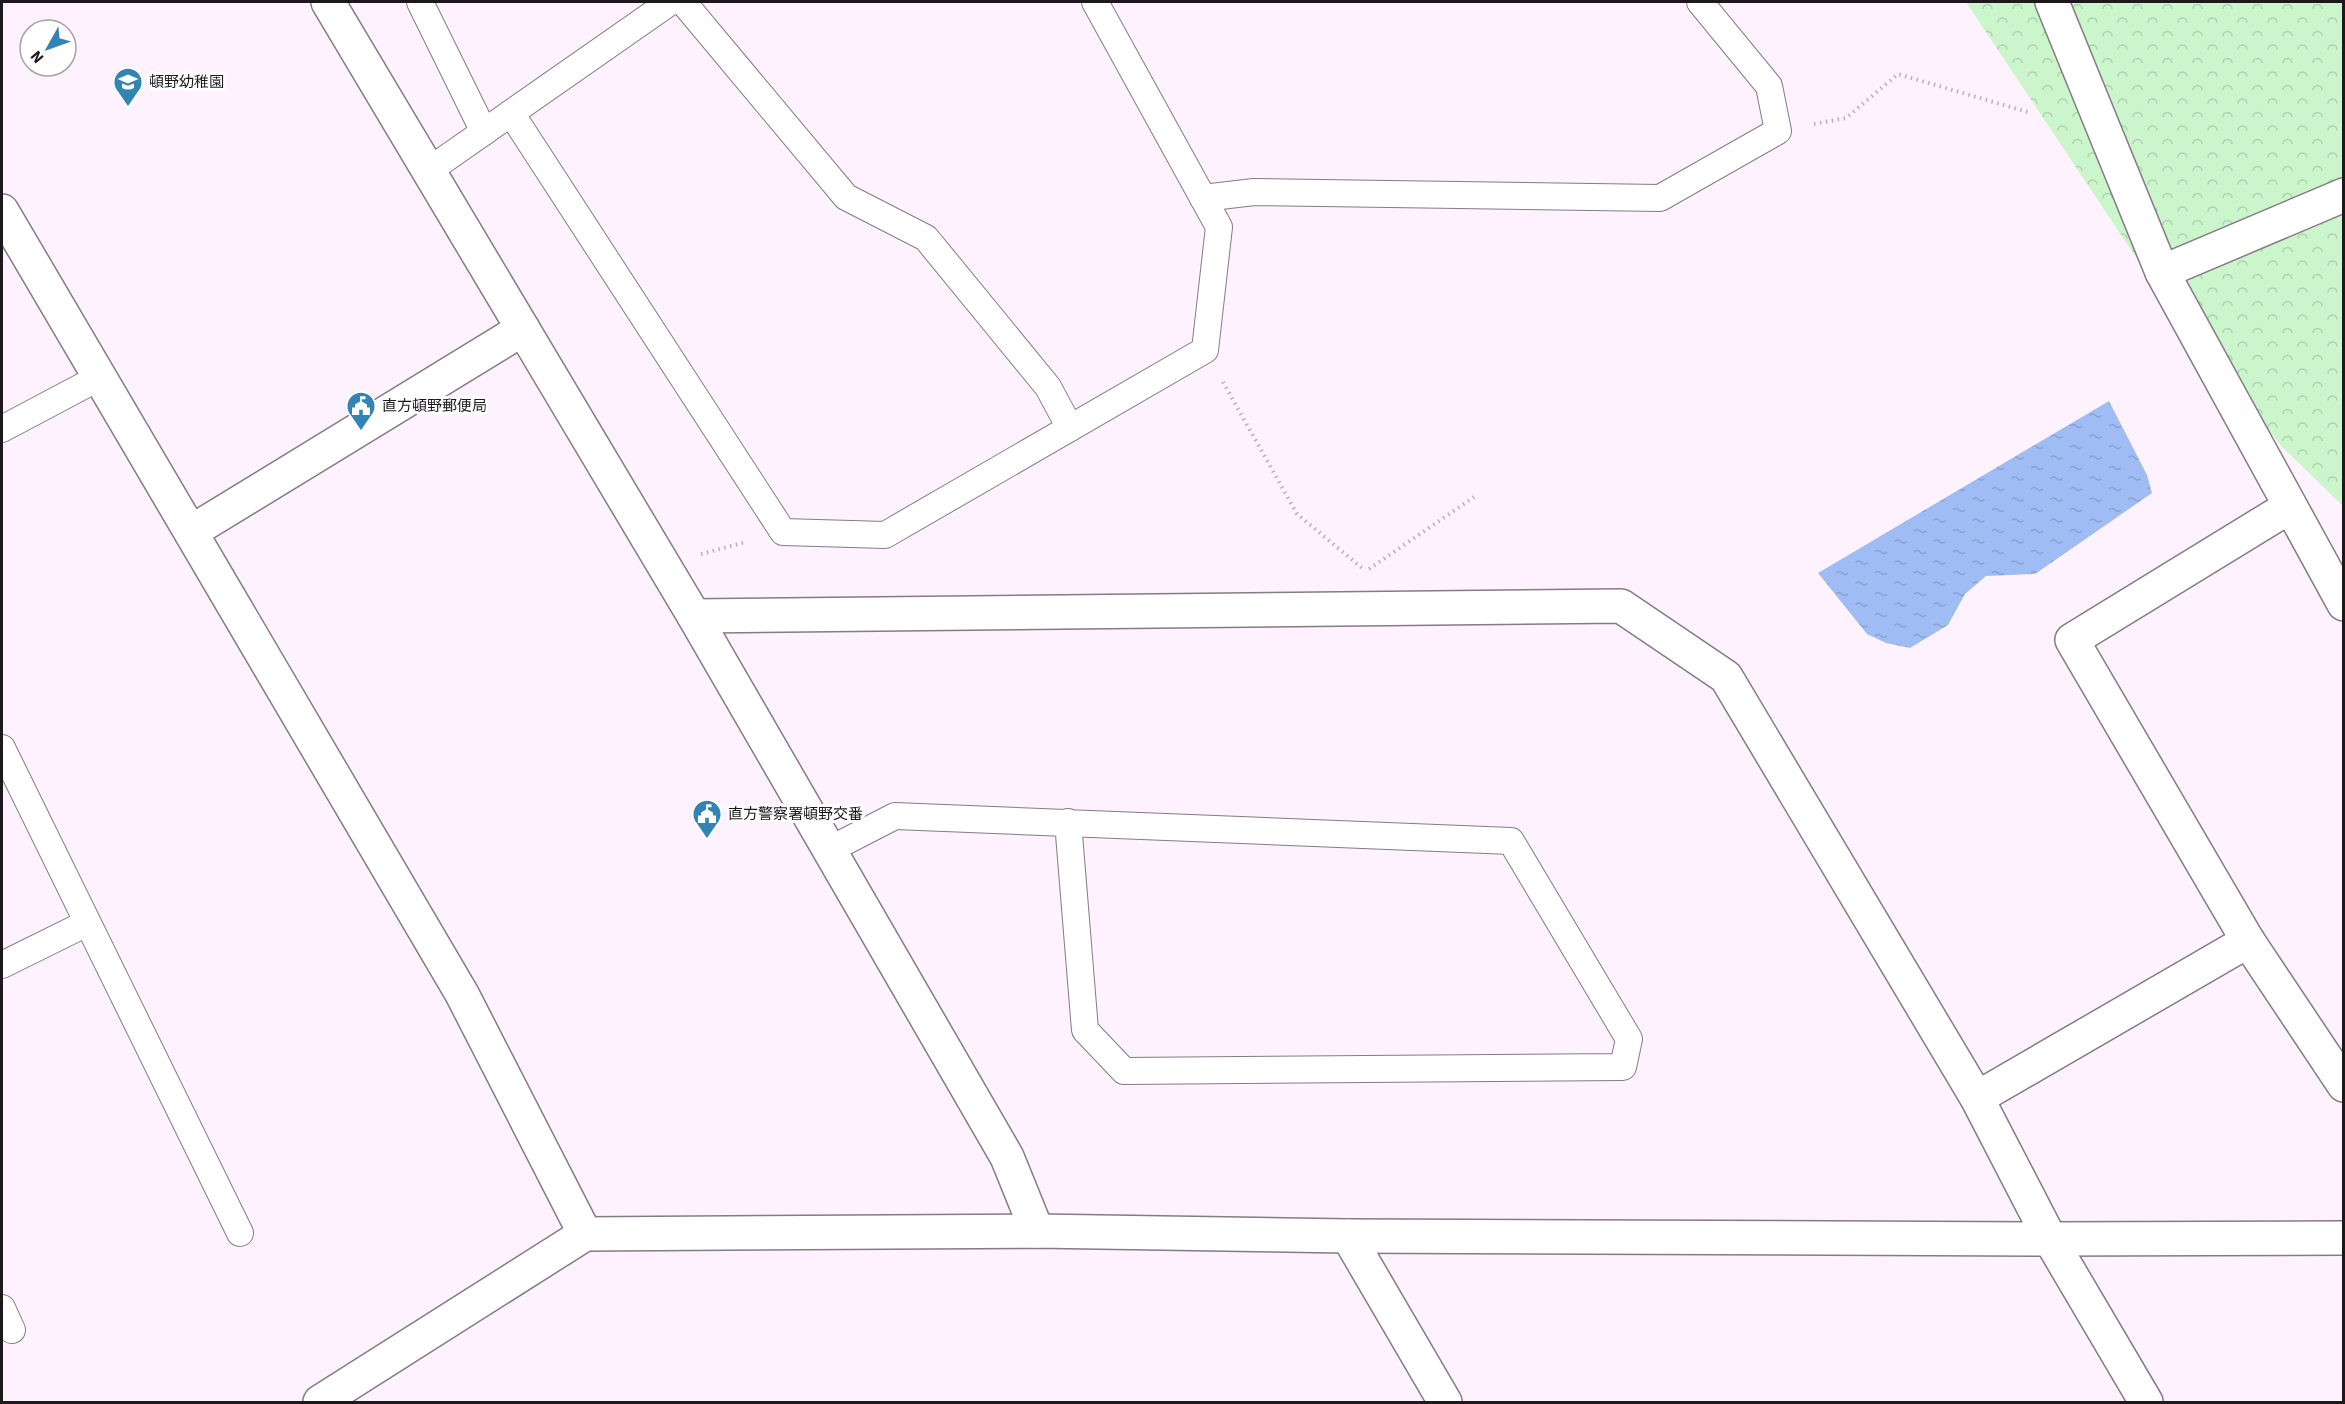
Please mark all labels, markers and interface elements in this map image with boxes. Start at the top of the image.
north arrow [18,18,78,78]
text: N [25,46,49,68]
school or university icon: 頓野幼稚園 [112,66,144,108]
place label: 頓野幼稚園 [149,72,224,93]
public building icon: 直方頓野郵便局 [345,390,377,432]
place label: 直方頓野郵便局 [382,396,487,417]
public building icon: 直方警察署頓野交番 [691,798,723,840]
place label: 直方警察署頓野交番 [728,804,863,825]

